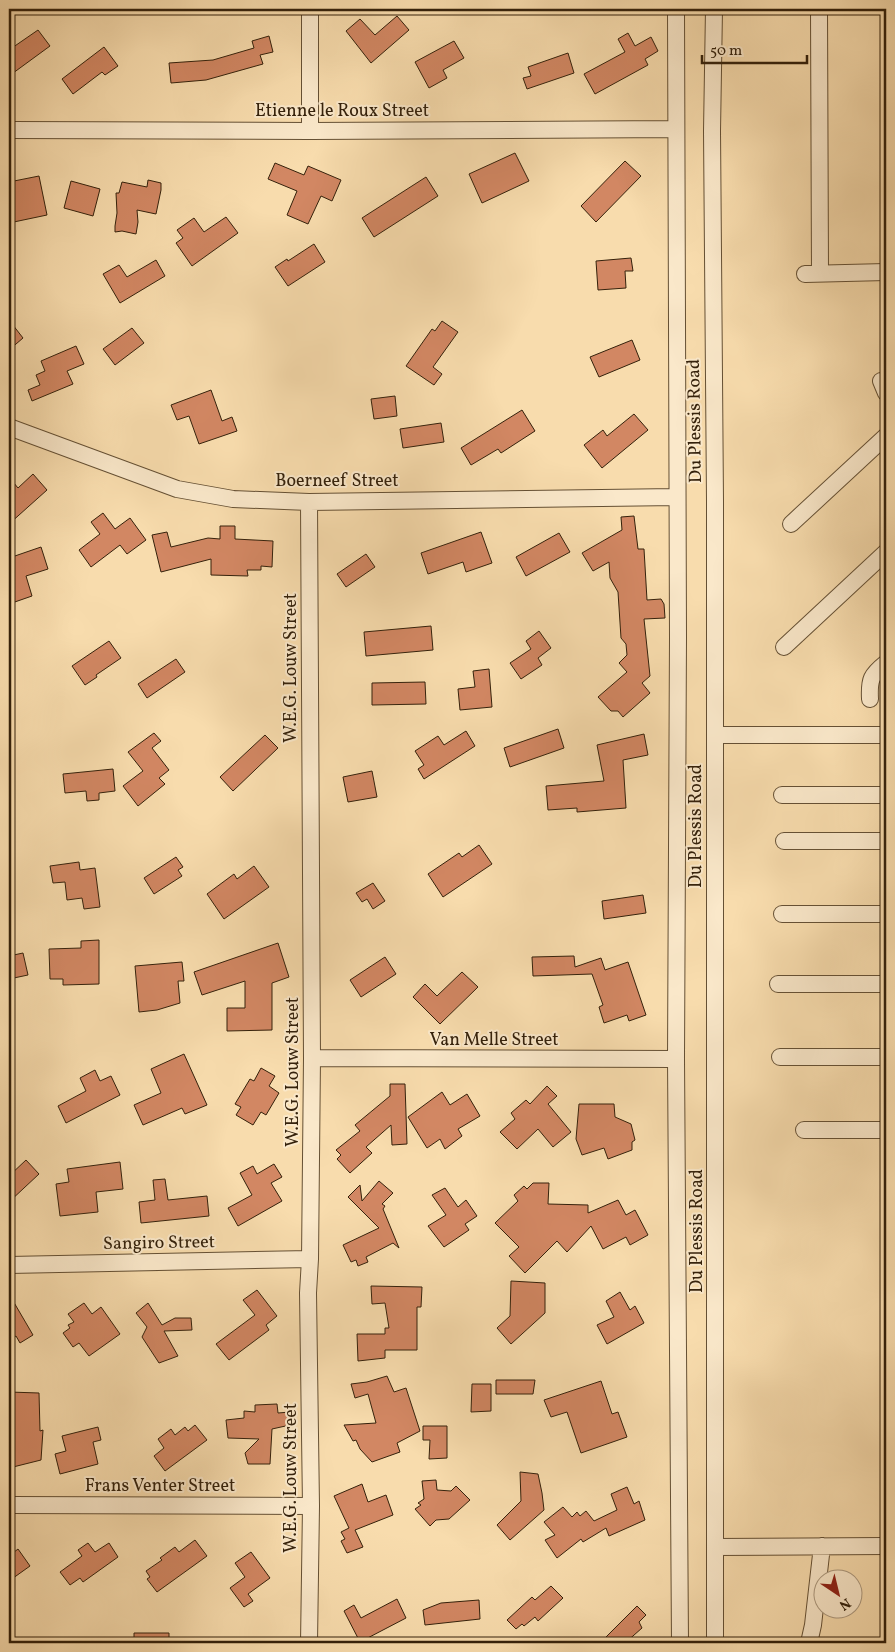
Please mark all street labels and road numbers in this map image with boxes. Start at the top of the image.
street label: Etienne le Roux Street [255,99,429,124]
street label: Du Plessis Road [682,359,709,483]
street label: Boerneef Street [275,469,399,494]
street label: W.E.G. Louw Street [279,593,304,743]
street label: Du Plessis Road [684,764,709,888]
street label: W.E.G. Louw Street [281,997,306,1147]
street label: Van Melle Street [429,1028,559,1053]
street label: Du Plessis Road [685,1169,710,1293]
street label: Sangiro Street [103,1230,215,1257]
street label: W.E.G. Louw Street [279,1403,304,1553]
street label: Frans Venter Street [85,1474,235,1499]

